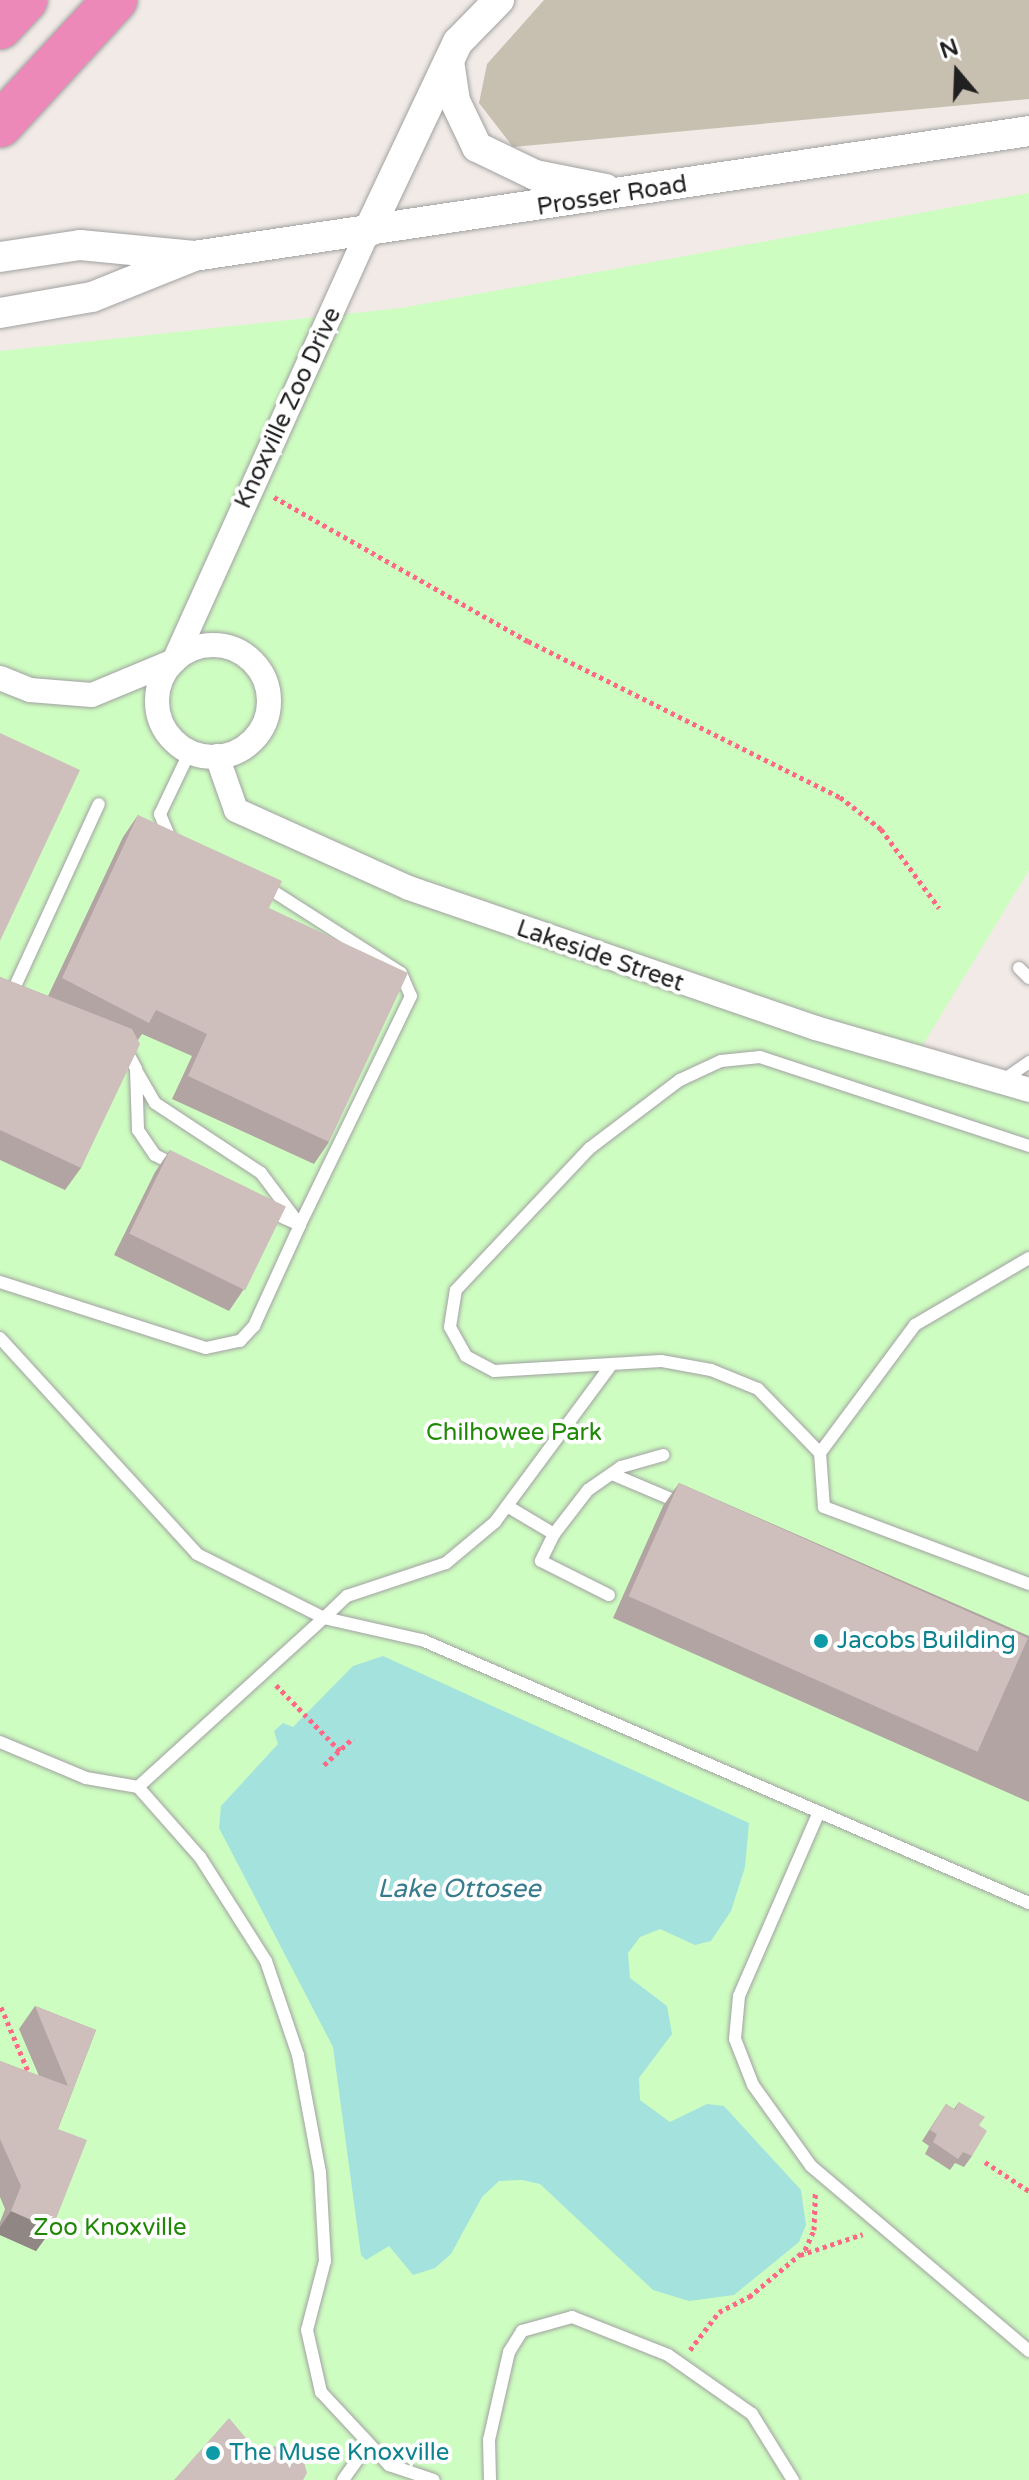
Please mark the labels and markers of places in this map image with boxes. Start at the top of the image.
place label: Jacobs Building [837,1627,1016,1655]
marker: Jacobs Building [812,1632,830,1650]
place label: The Muse Knoxville [229,2439,449,2467]
marker: The Muse Knoxville [204,2444,222,2462]

